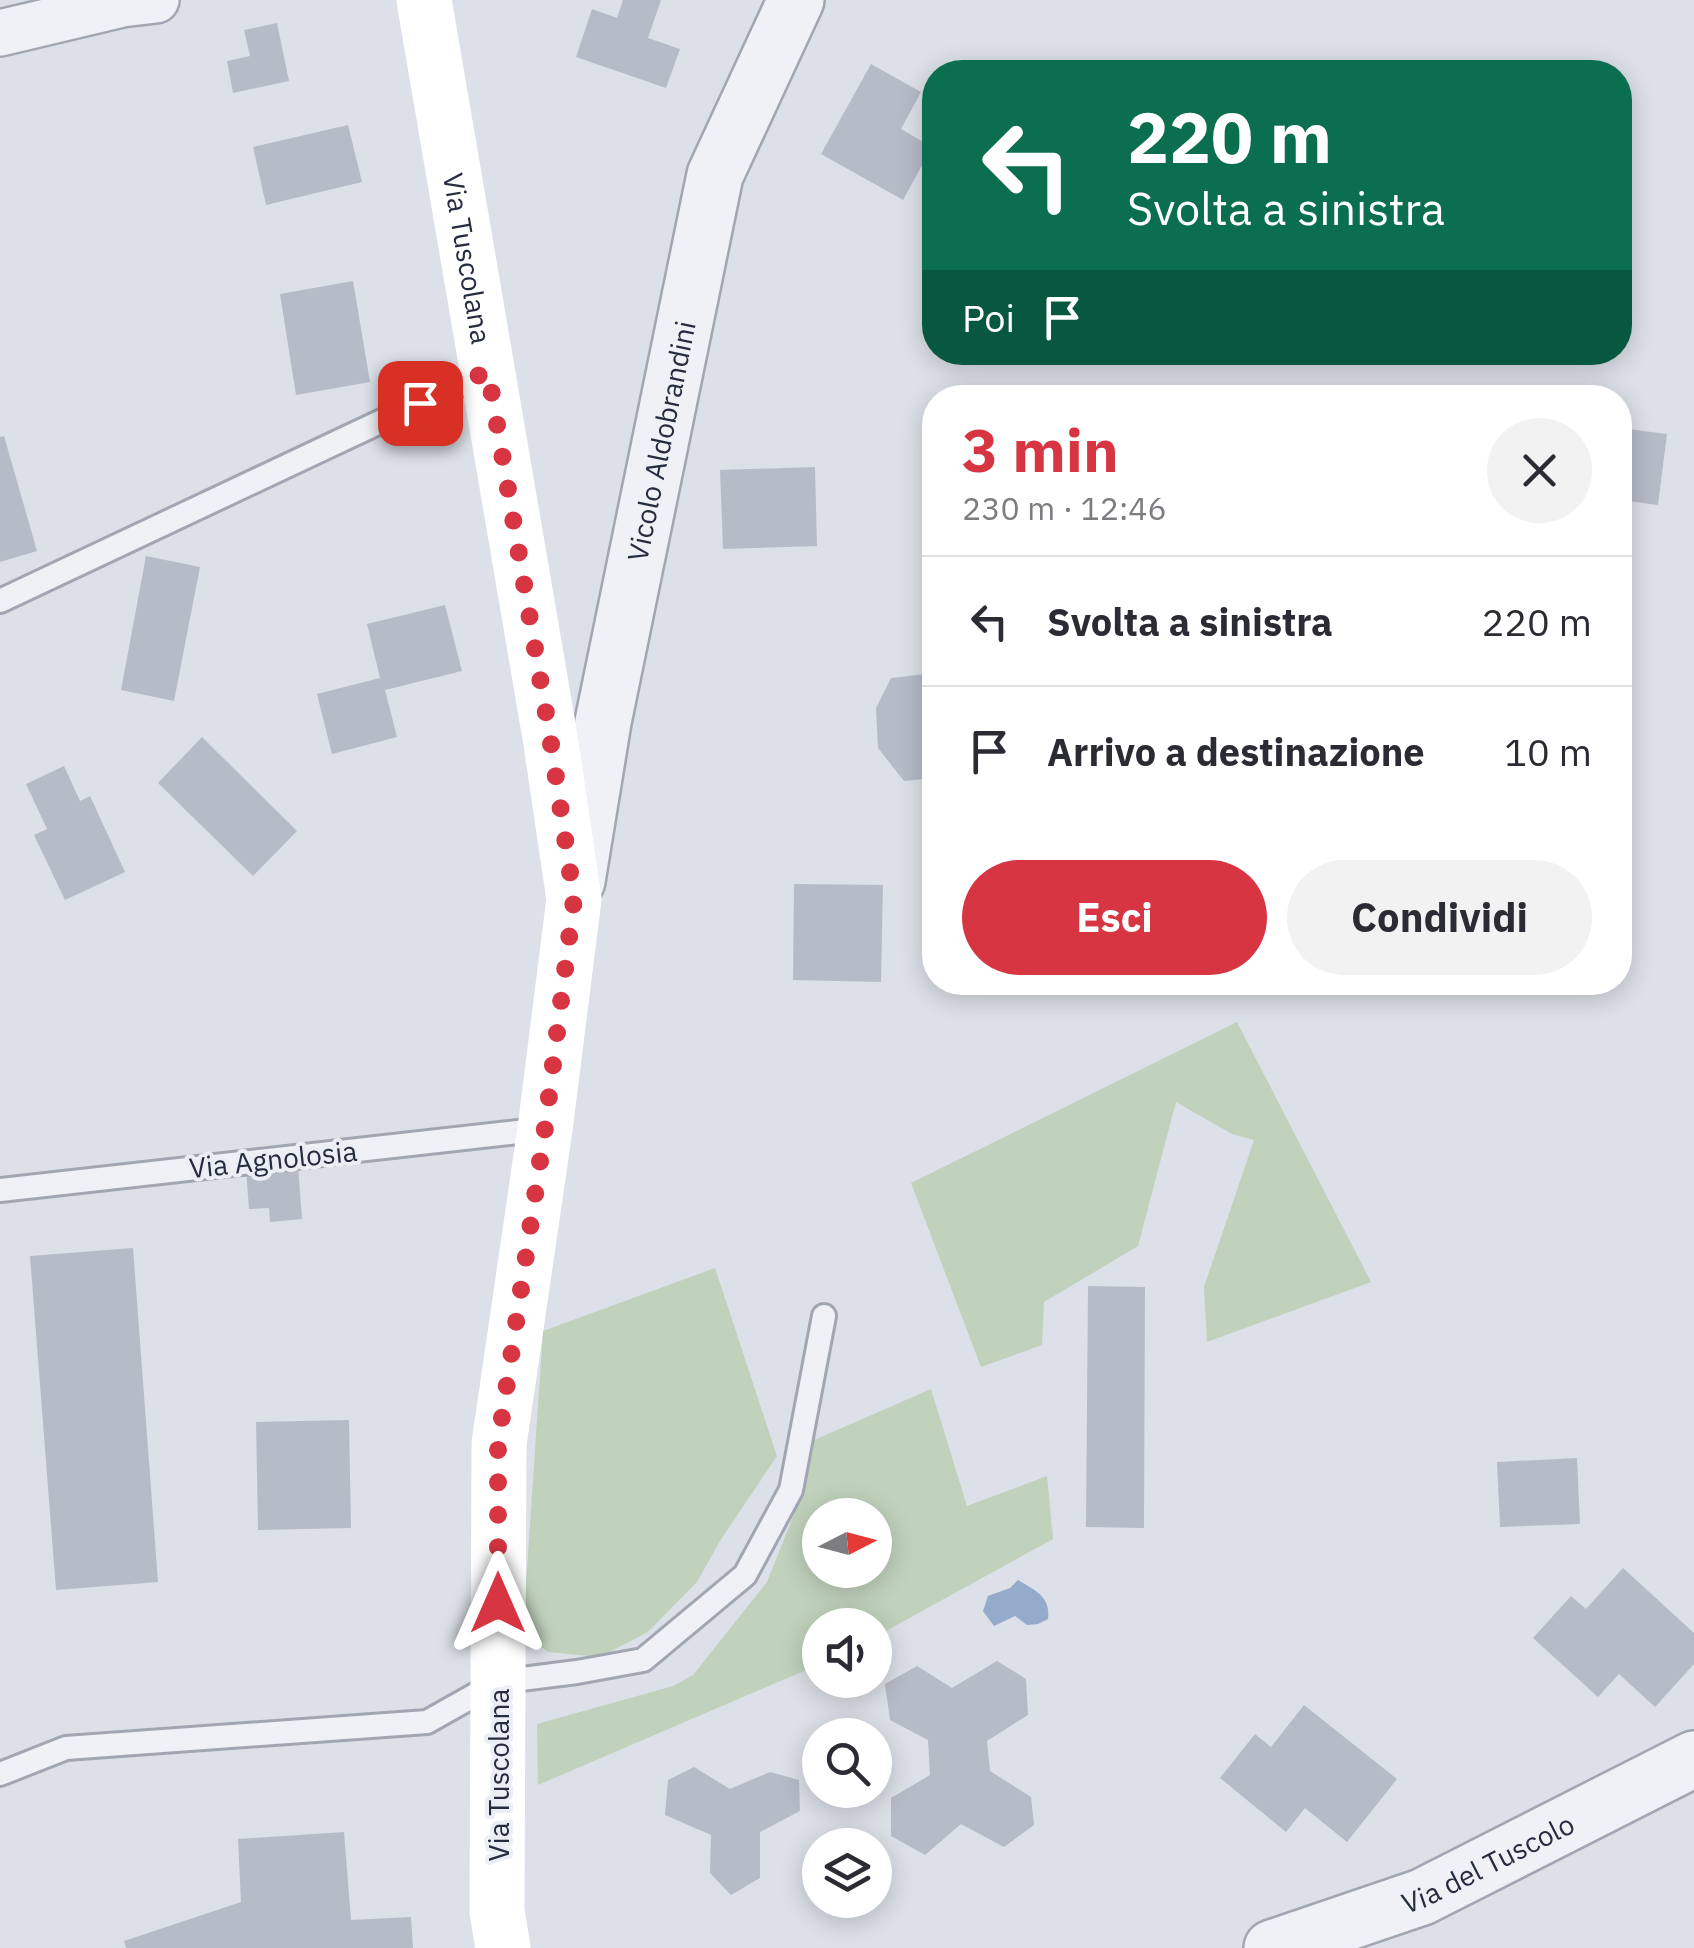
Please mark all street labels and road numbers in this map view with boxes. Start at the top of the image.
street label: Via Tuscolana [435,170,501,347]
street label: Vicolo Aldobrandini [618,317,703,564]
street label: Via Agnolosia [187,1132,359,1186]
street label: Via Tuscolana [480,1689,517,1861]
street label: Via del Tuscolo [1396,1805,1580,1921]

